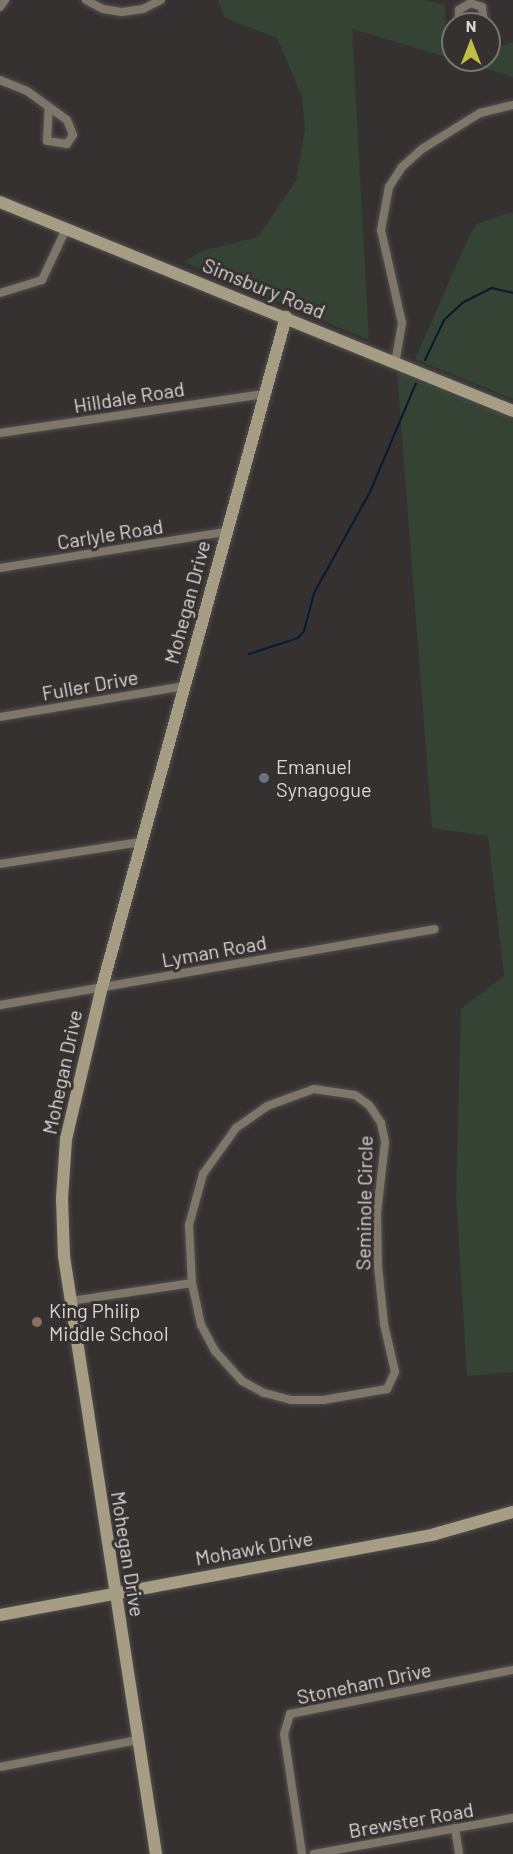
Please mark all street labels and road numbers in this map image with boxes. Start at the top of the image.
street label: Simsbury Road [199,253,329,323]
street label: Hilldale Road [72,376,186,418]
street label: Carlyle Road [55,514,165,554]
street label: Mohegan Drive [159,538,215,666]
street label: Fuller Drive [40,665,140,705]
street label: Lyman Road [160,930,268,972]
street label: Mohegan Drive [37,1008,87,1136]
street label: Seminole Circle [351,1135,377,1271]
street label: Mohegan Drive [106,1490,150,1618]
street label: Mohawk Drive [193,1526,315,1570]
street label: Stoneham Drive [295,1657,433,1709]
street label: Brewster Road [347,1797,475,1843]

